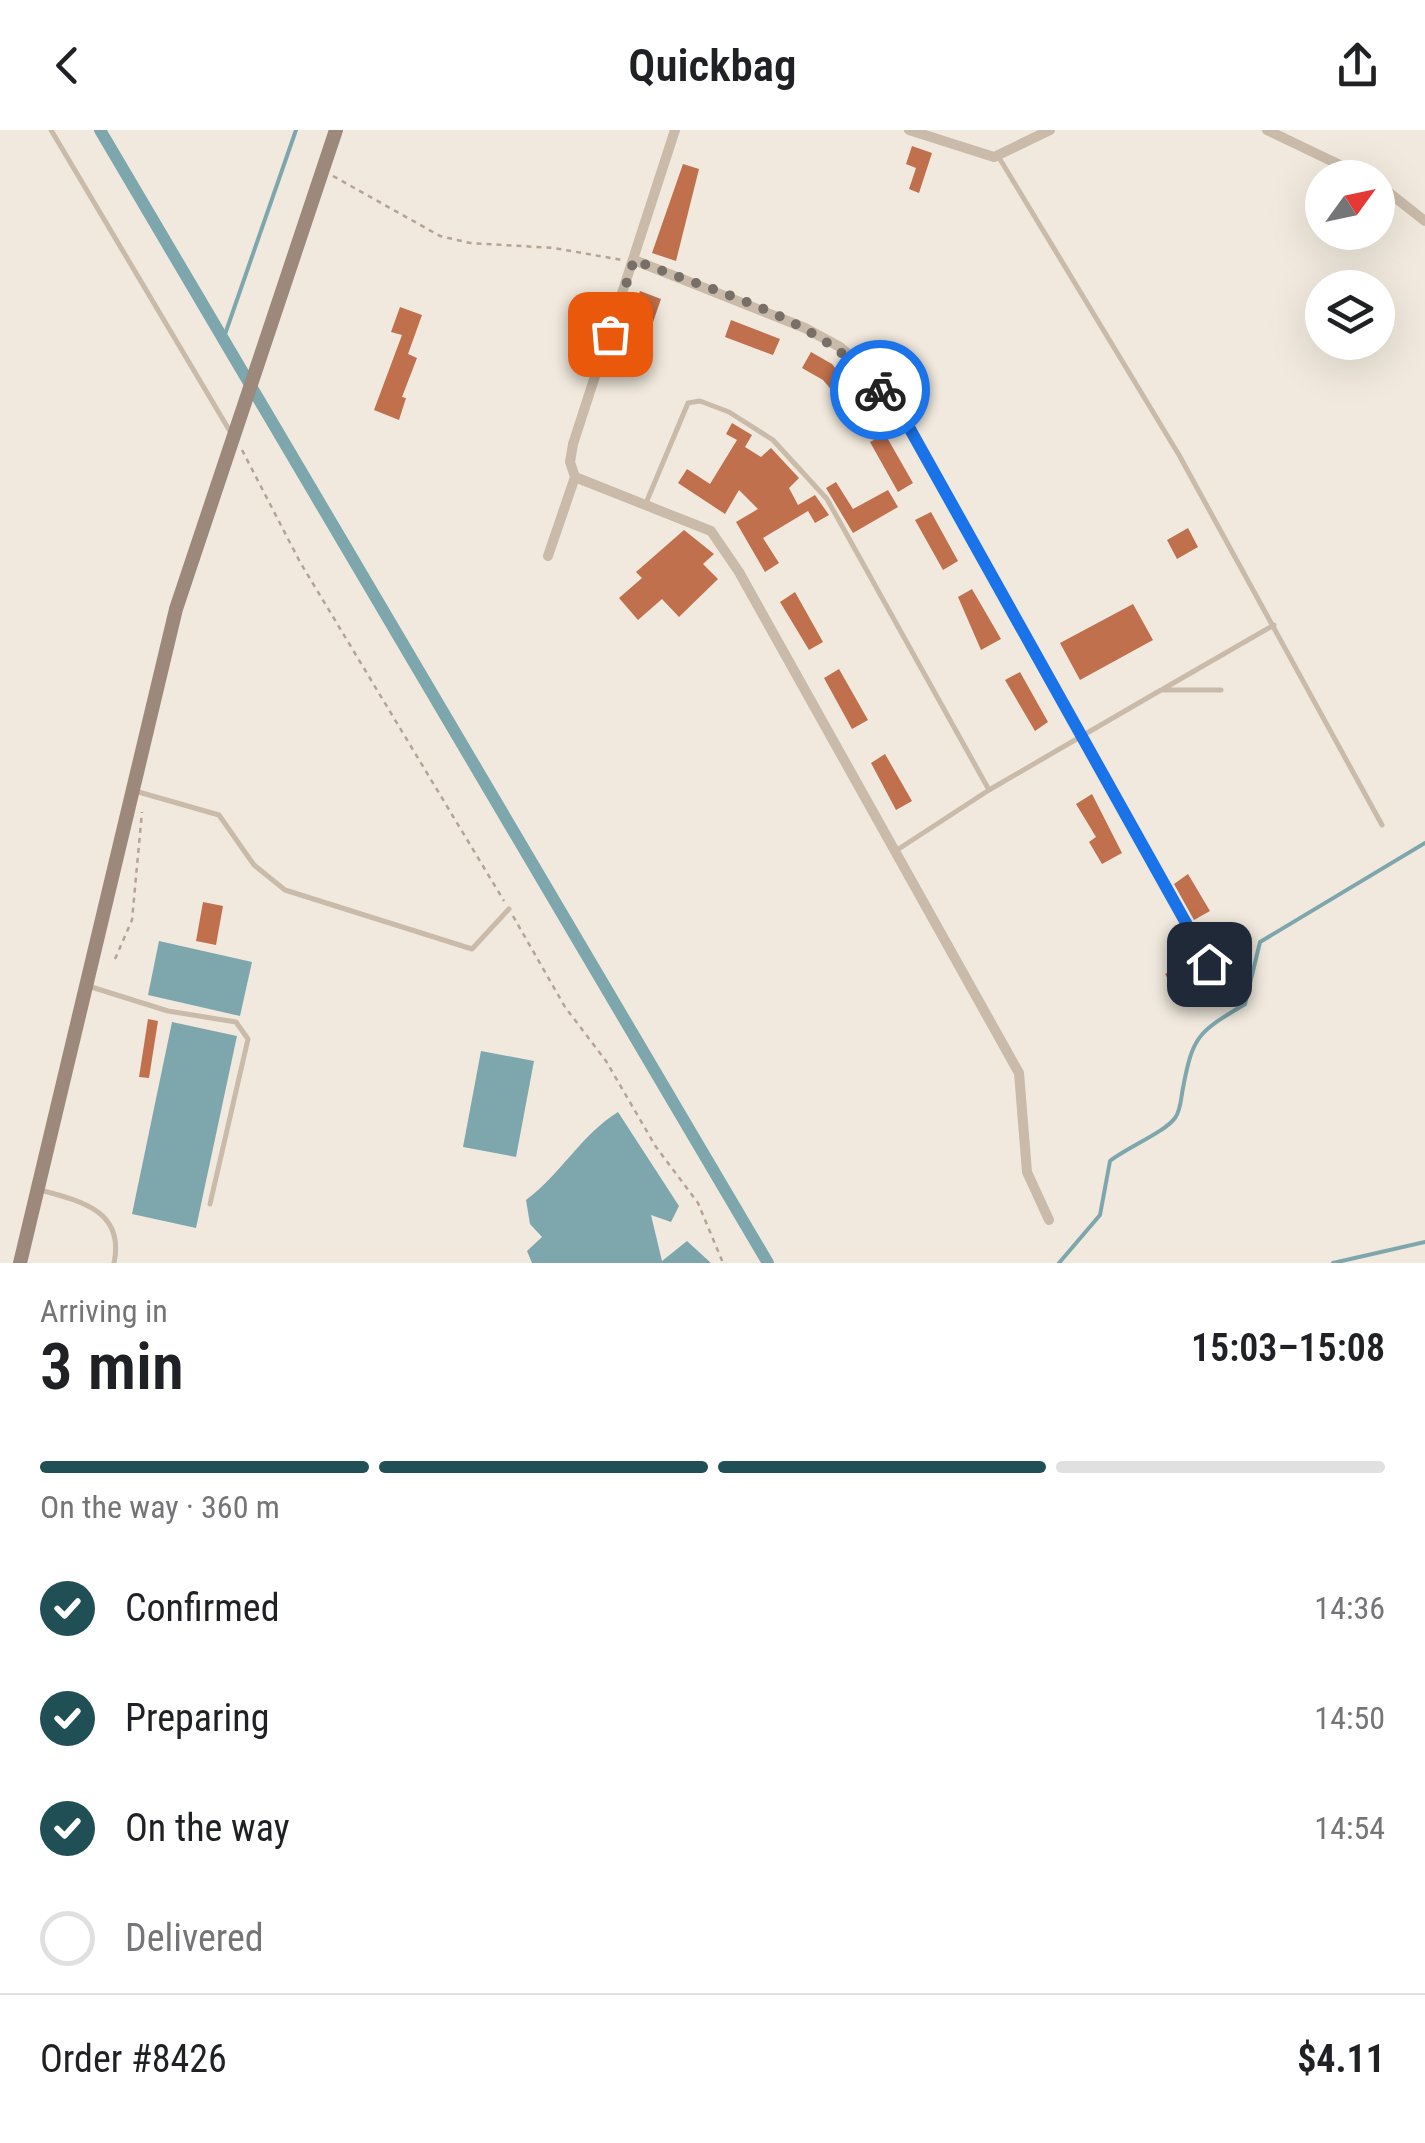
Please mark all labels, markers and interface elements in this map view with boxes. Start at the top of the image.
icon: back [40,38,95,93]
icon: share [1330,38,1385,93]
text: Quickbag [628,39,797,92]
north arrow [1305,160,1395,250]
map controls [1305,160,1395,360]
button: layers [1305,270,1395,360]
pin [568,292,653,377]
icon: bag [583,307,638,362]
courier [830,340,930,440]
icon: bike [853,363,908,418]
pin [1167,922,1252,1007]
icon: home [1182,937,1237,992]
text: Arriving in [40,1292,168,1330]
text: 15:03–15:08 [1191,1326,1385,1370]
text: 3 min [40,1329,184,1405]
text: On the way · 360 m [40,1488,280,1526]
icon: check [40,1581,95,1636]
text: Confirmed [125,1586,280,1630]
text: 14:36 [1314,1589,1385,1627]
icon: check [40,1691,95,1746]
text: Preparing [125,1696,270,1740]
text: 14:50 [1314,1699,1385,1737]
icon: check [40,1801,95,1856]
text: On the way [125,1806,290,1850]
text: 14:54 [1314,1809,1385,1847]
text: Delivered [125,1916,264,1960]
text: Order #8426 [40,2037,227,2081]
text: $4.11 [1297,2037,1385,2081]

